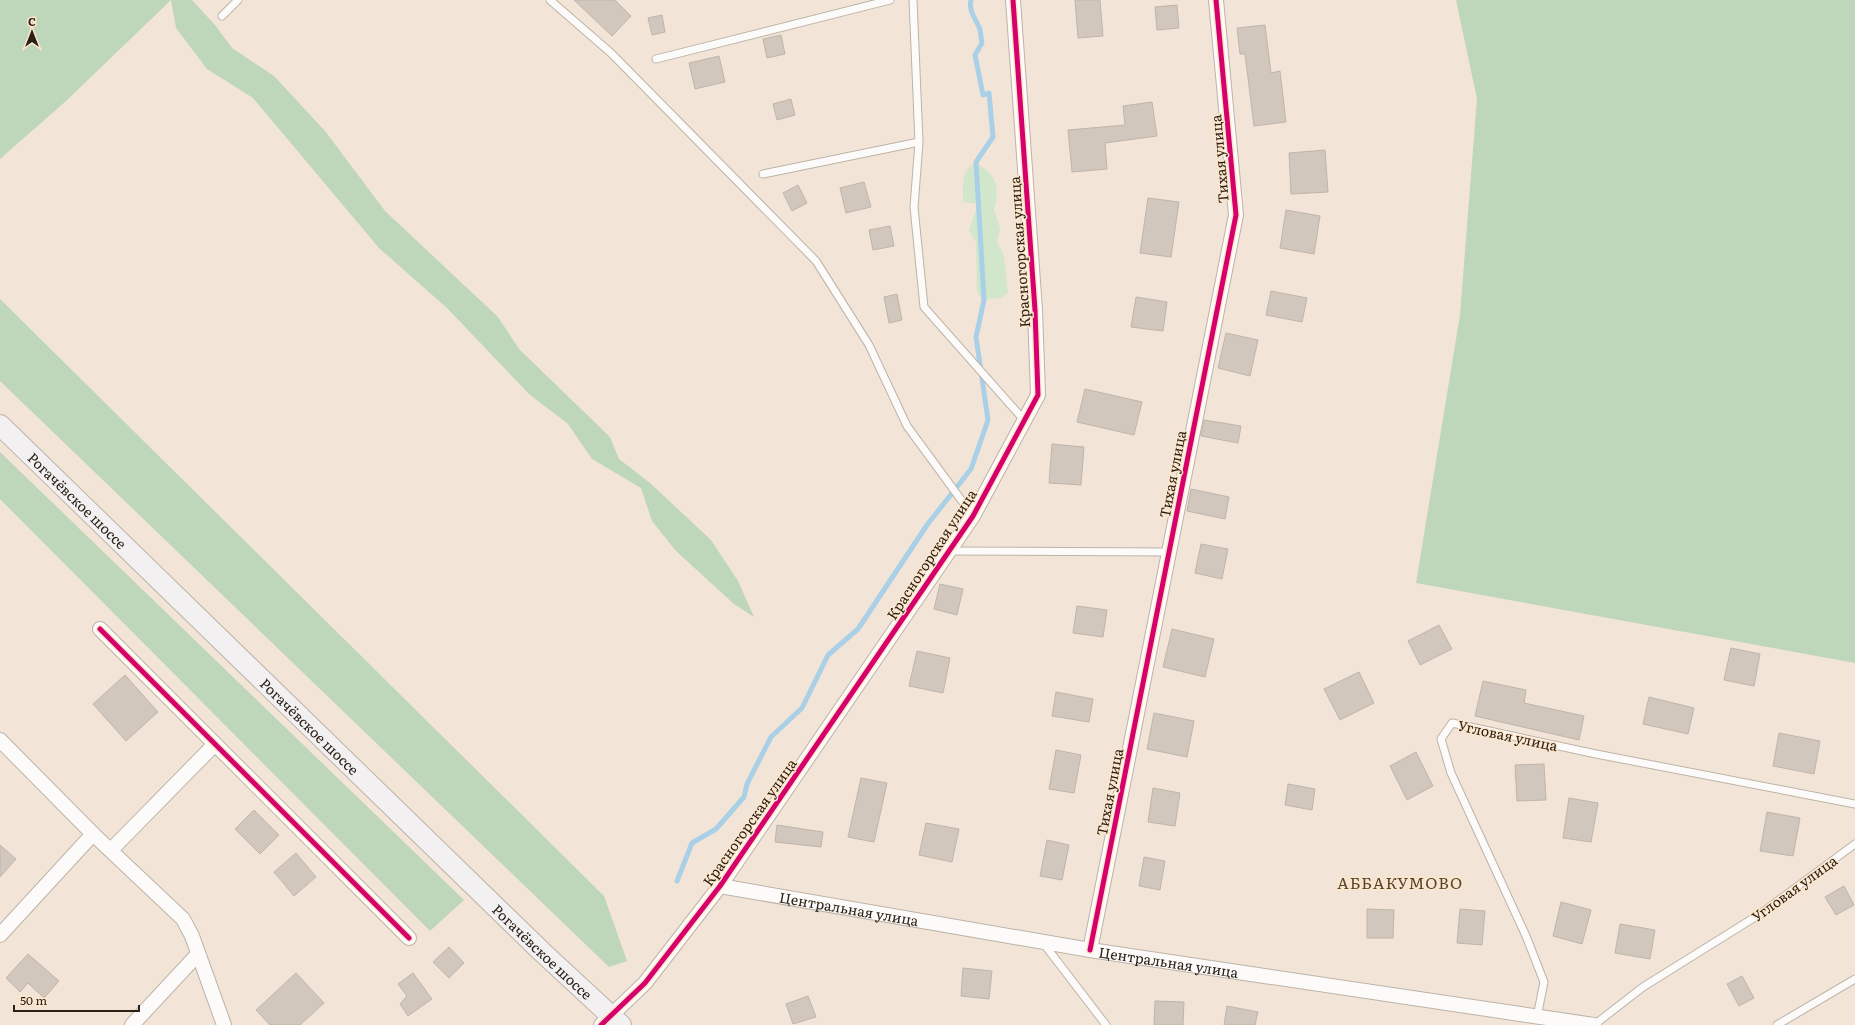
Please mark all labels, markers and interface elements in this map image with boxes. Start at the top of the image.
north arrow [12,12,52,52]
text: С [28,13,36,29]
street label: Тихая улица [1205,113,1233,204]
street label: Красногорская улица [1004,175,1034,328]
street label: Тихая улица [1154,428,1190,520]
street label: Рогачёвское шоссе [24,448,131,553]
street label: Красногорская улица [881,485,981,623]
street label: Рогачёвское шоссе [256,673,364,779]
street label: Угловая улица [1456,715,1560,755]
street label: Тихая улица [1091,746,1127,838]
street label: Красногорская улица [697,754,801,890]
street label: Угловая улица [1747,850,1841,926]
district label: АББАКУМОВО [1337,870,1463,894]
street label: Центральная улица [778,886,921,930]
street label: Рогачёвское шоссе [488,899,597,1004]
street label: Центральная улица [1097,941,1240,982]
scale bar [14,987,139,1013]
text: 50 m [20,991,47,1009]

